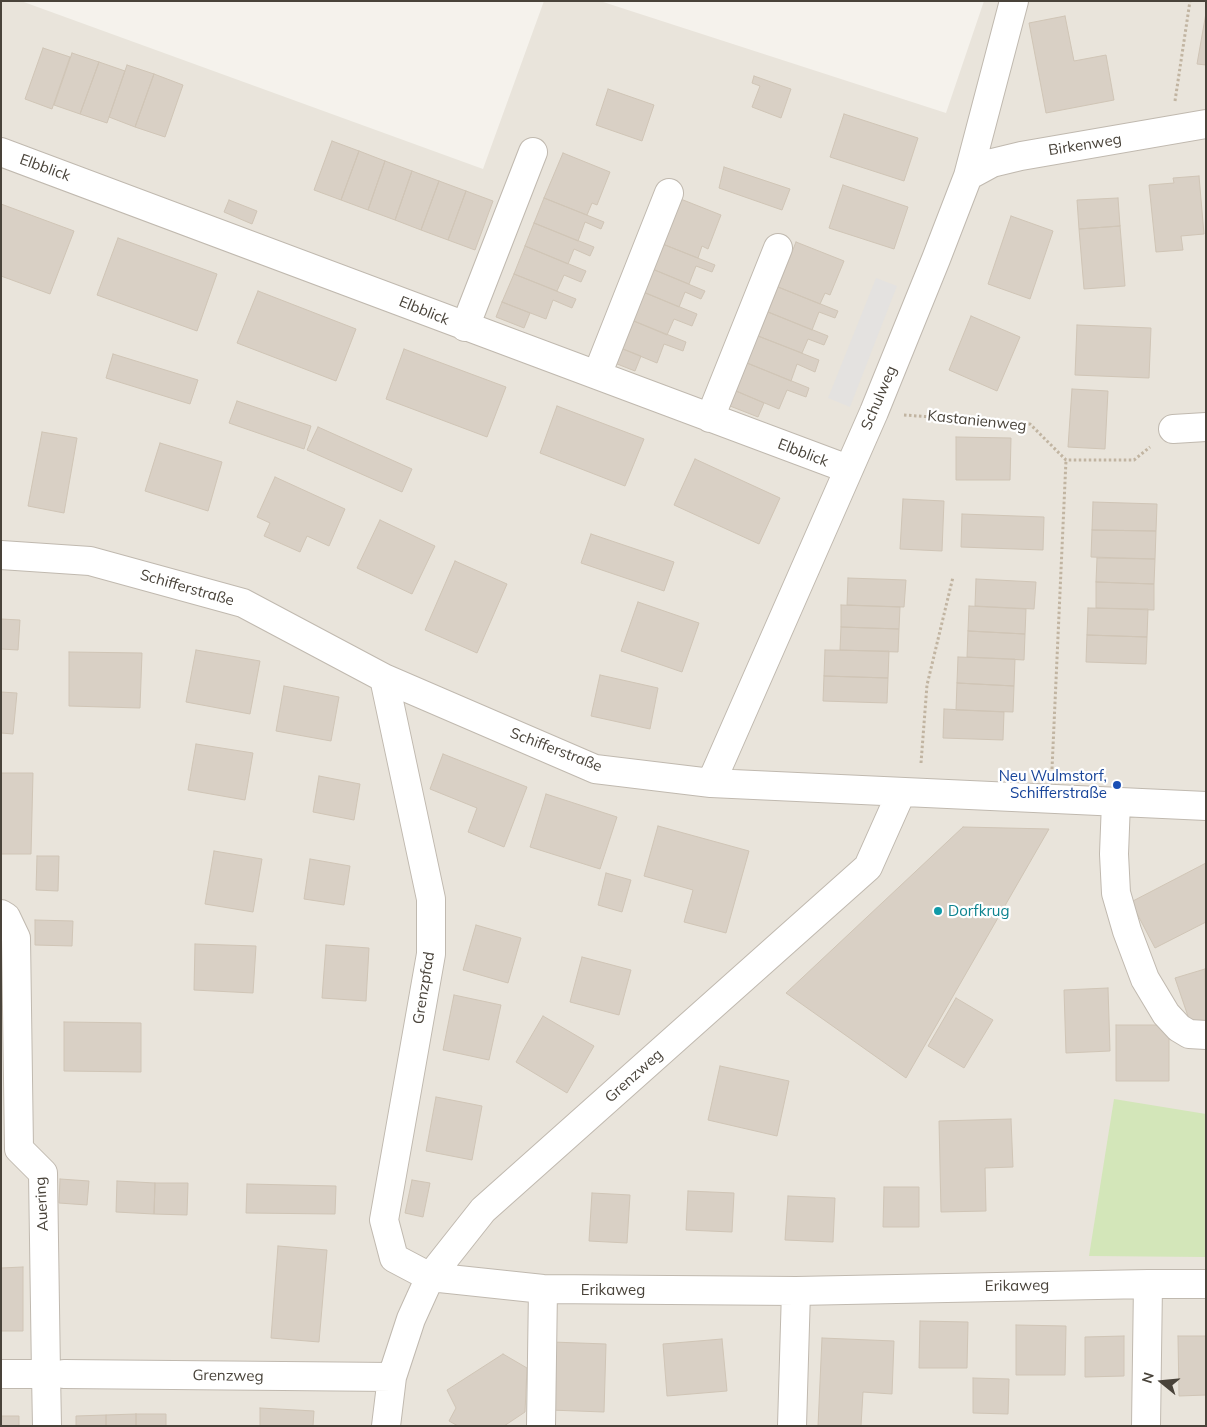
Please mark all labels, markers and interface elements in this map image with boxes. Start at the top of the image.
street label: Birkenweg [1047,130,1123,160]
street label: Elbblick [17,151,73,185]
street label: Elbblick [396,293,452,329]
street label: Schulweg [857,363,901,433]
street label: Kastanienweg [927,407,1027,435]
street label: Elbblick [775,435,831,471]
street label: Schifferstraße [138,566,236,610]
street label: Schifferstraße [507,724,605,776]
place label: Neu Wulmstorf, Schifferstraße [999,767,1107,802]
marker: Neu Wulmstorf, Schifferstraße [1111,779,1123,791]
place label: Dorfkrug [948,902,1010,920]
marker: Dorfkrug [932,905,944,917]
street label: Grenzpfad [409,951,439,1025]
street label: Grenzweg [602,1046,666,1106]
street label: Auering [32,1176,52,1232]
street label: Erikaweg [985,1276,1049,1296]
street label: Erikaweg [581,1281,645,1299]
north arrow [1137,1357,1187,1407]
street label: Grenzweg [192,1366,264,1386]
text: N [1138,1370,1158,1385]

